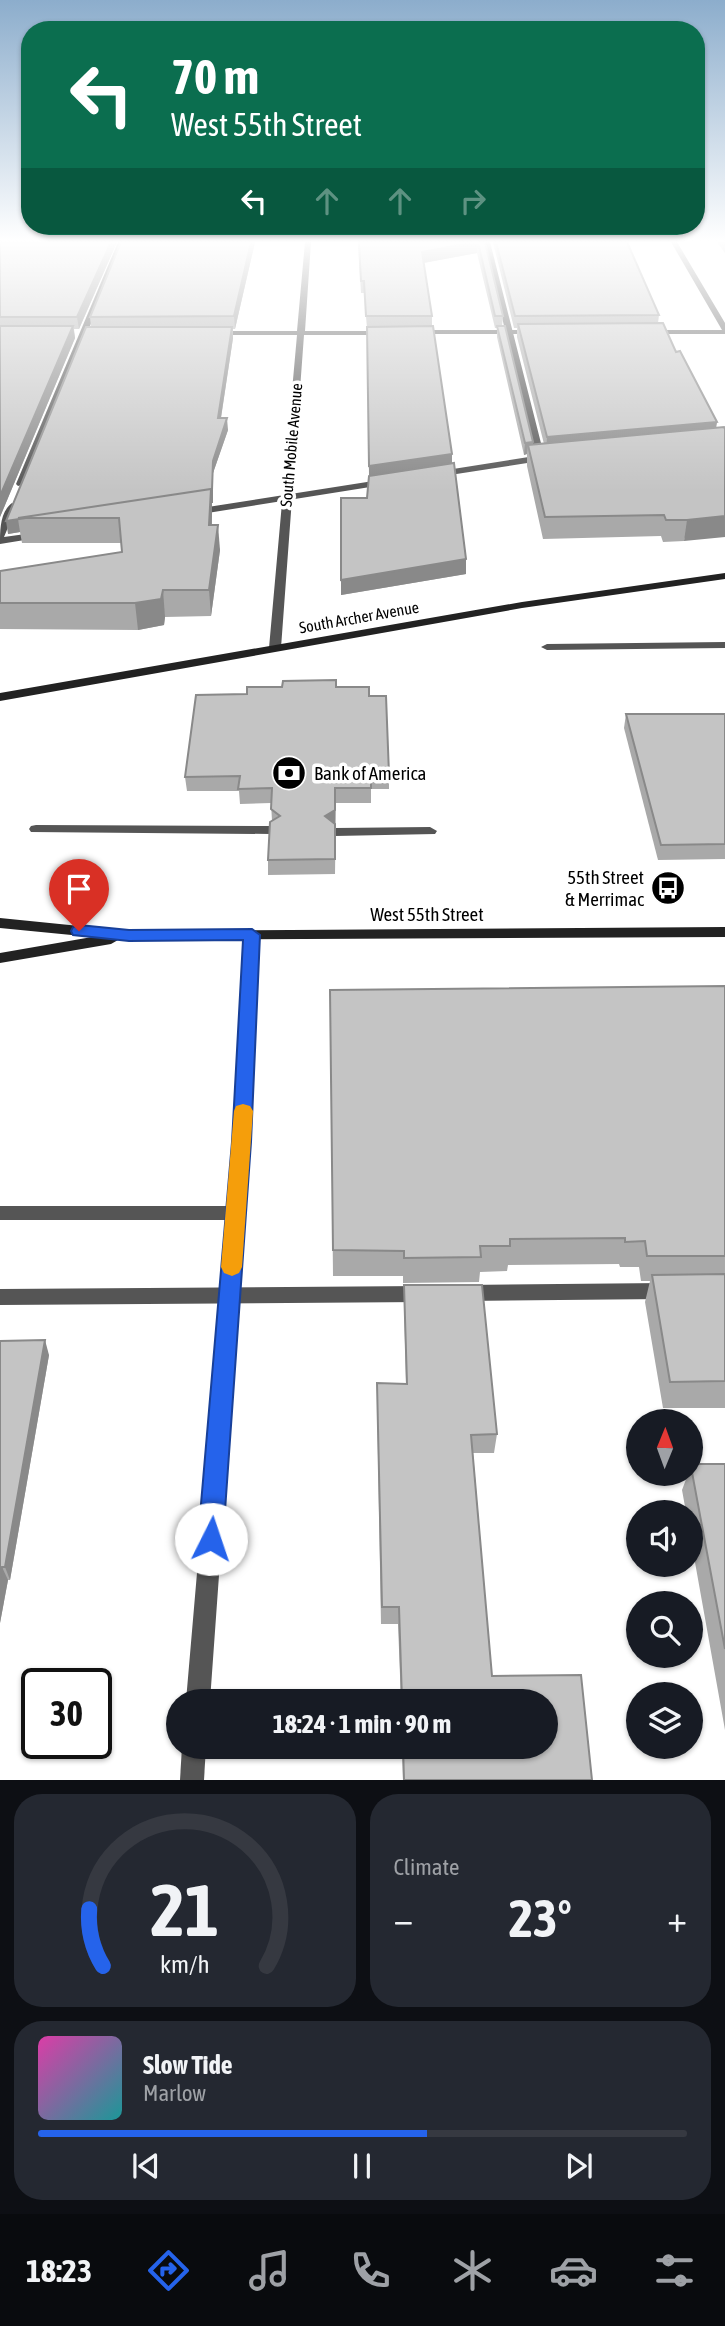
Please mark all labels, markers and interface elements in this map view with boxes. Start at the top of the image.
text: 70 m [171,48,259,104]
icon: left [56,49,147,140]
text: West 55th Street [171,106,362,143]
icon: left [235,182,273,220]
icon: ahead [308,182,346,220]
icon: ahead [381,182,419,220]
icon: right [454,182,492,220]
street label: South Mobile Avenue [277,383,305,507]
street label: South Archer Avenue [298,598,420,636]
bank icon: Bank of America [270,754,308,792]
place label: Bank of America [314,762,426,784]
pin [49,859,109,931]
place label: 55th Street & Merrimac [565,866,645,910]
bus stop icon: 55th Street & Merrimac [649,869,687,907]
icon: arrive [60,870,98,908]
street label: West 55th Street [370,903,484,925]
north arrow [626,1409,704,1486]
map controls [626,1409,703,1759]
button: sound [626,1500,703,1577]
position arrow [174,1502,248,1576]
button: search [626,1591,703,1668]
speed limit sign: 30 [21,1668,112,1759]
button: layers [626,1682,703,1759]
text: 18:24 · 1 min · 90 m [273,1709,451,1739]
text: Climate [394,1854,459,1880]
text: 21 [151,1869,219,1952]
text: 23° [509,1888,572,1948]
text: − [394,1897,413,1940]
text: + [667,1897,687,1940]
text: km/h [160,1950,210,1978]
text: Slow Tide [143,2050,233,2080]
text: Marlow [143,2080,206,2106]
icon: previous [127,2147,165,2185]
icon: pause [343,2147,381,2185]
icon: next [560,2147,598,2185]
icon: directions [144,2246,193,2295]
icon: music [245,2246,294,2295]
icon: phone [346,2246,395,2295]
icon: climate [448,2246,497,2295]
icon: car [549,2246,598,2295]
icon: filters [650,2246,699,2295]
text: 18:23 [26,2252,92,2289]

